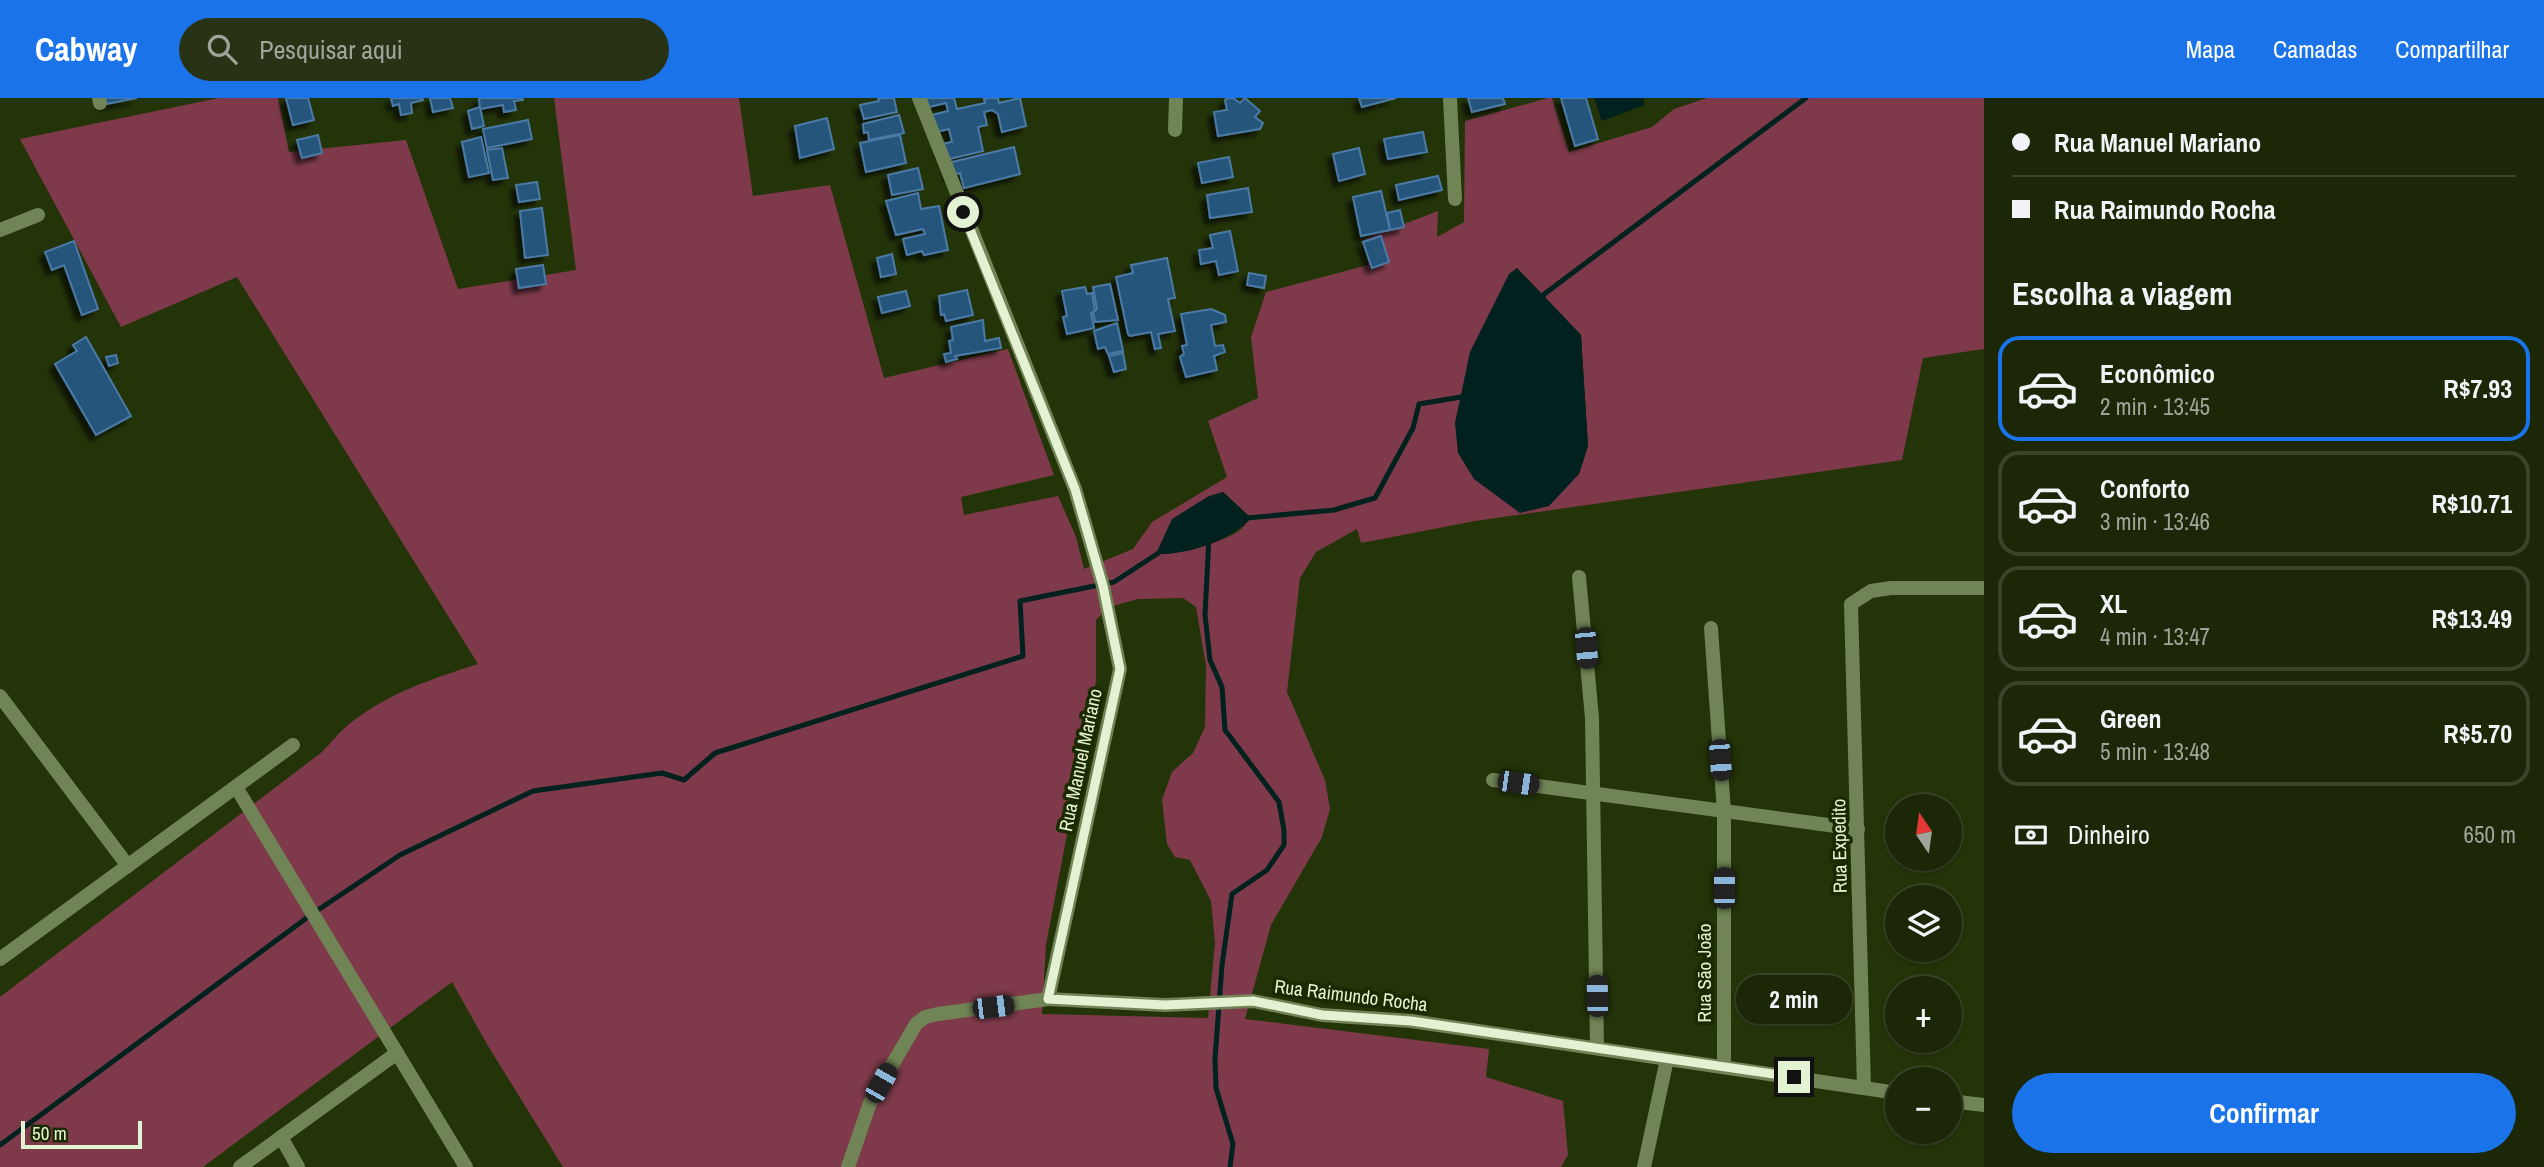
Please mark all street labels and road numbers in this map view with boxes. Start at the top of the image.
street label: Rua Manuel Mariano [1052,686,1108,834]
street label: Rua Expedito [1825,799,1853,893]
street label: Rua São João [1691,924,1717,1022]
street label: Rua Raimundo Rocha [1273,973,1429,1017]

